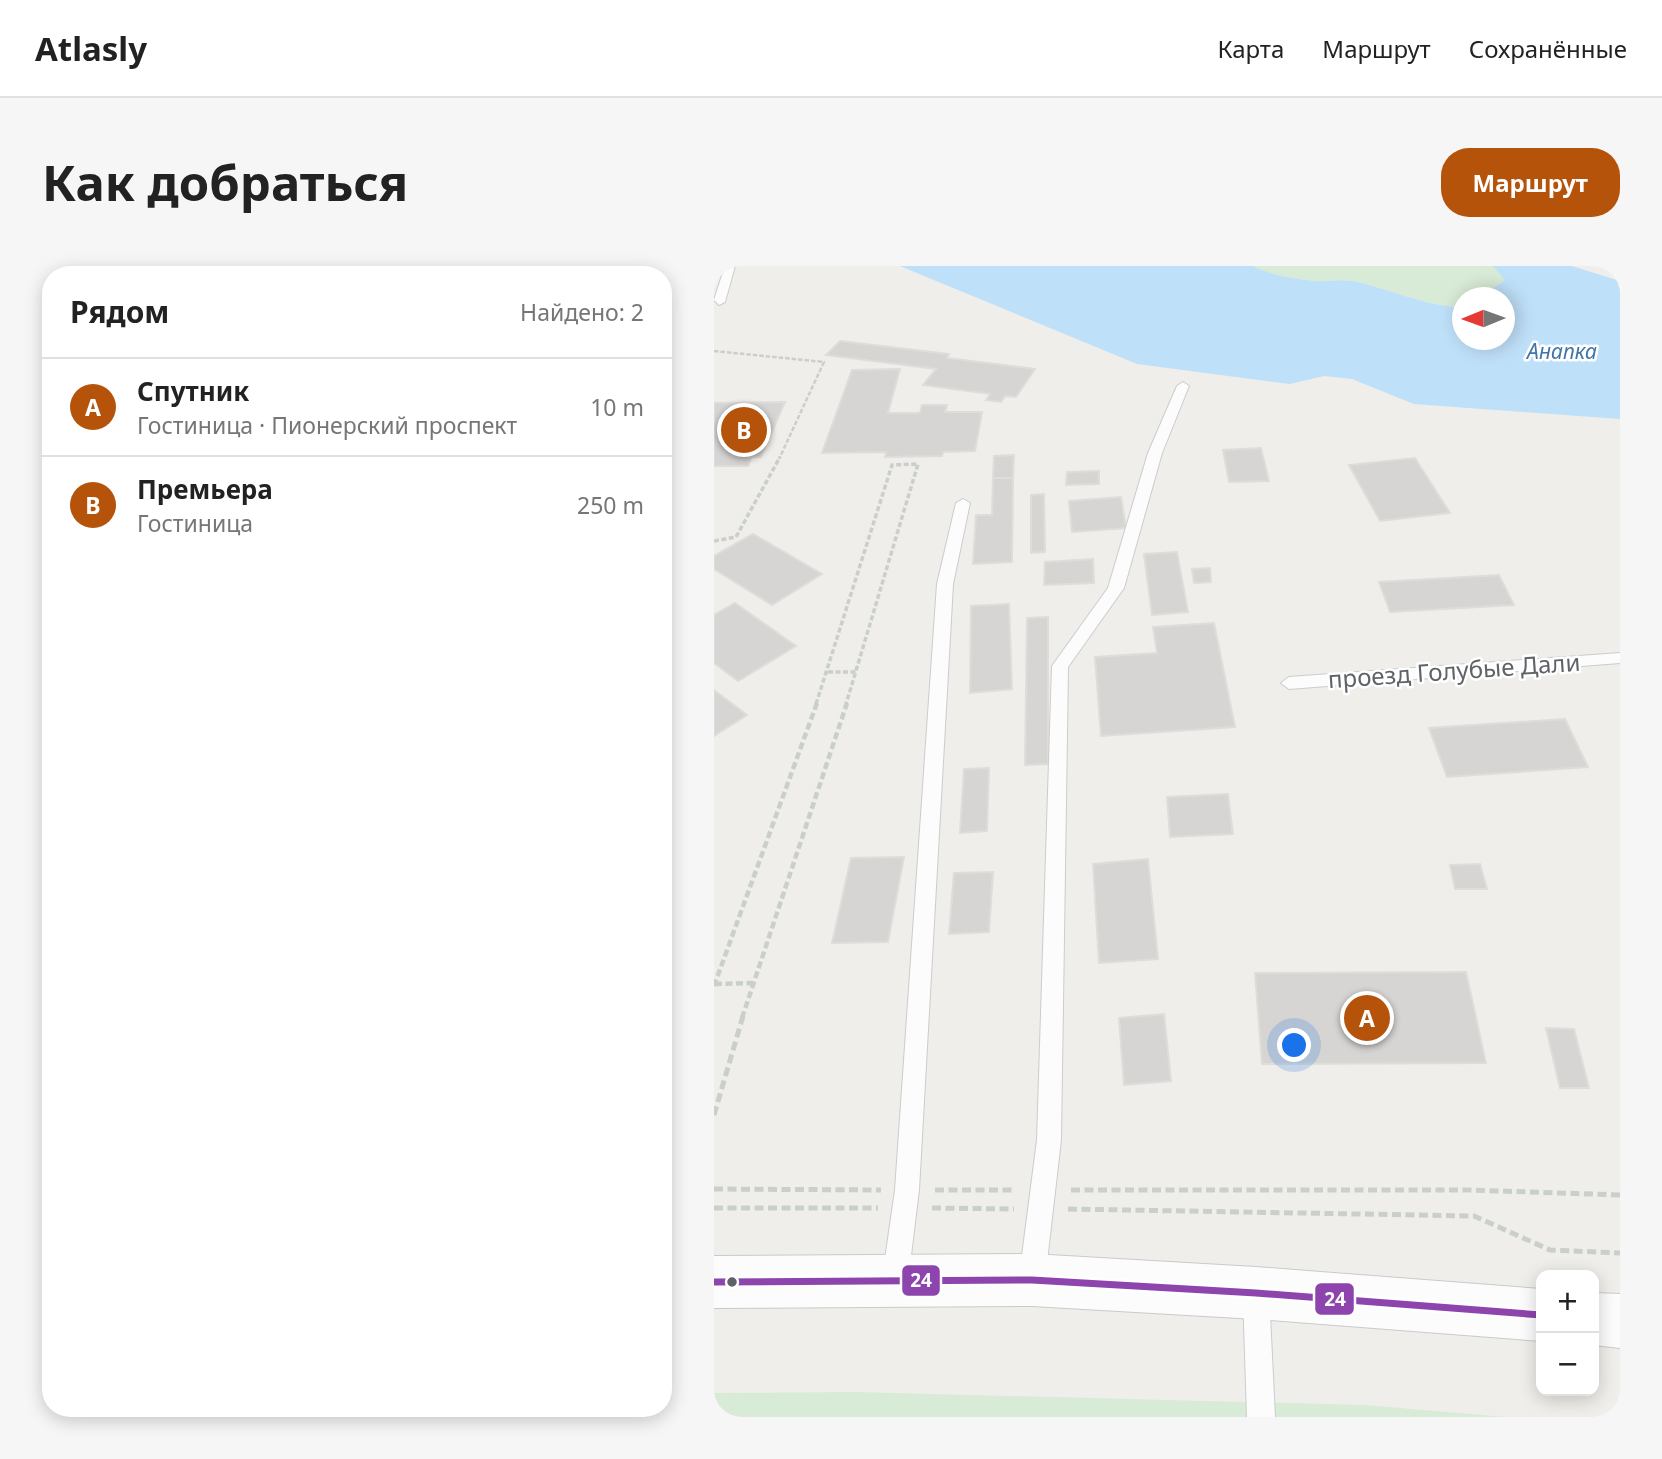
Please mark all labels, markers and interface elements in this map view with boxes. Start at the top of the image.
text: Atlasly [35,26,147,71]
text: Карта [1217,32,1284,65]
text: Маршрут [1322,32,1431,65]
text: Сохранённые [1469,32,1627,65]
button: Маршрут [1441,148,1620,217]
text: Как добраться [42,149,408,215]
north arrow [1452,287,1515,350]
text: Рядом [70,291,169,332]
text: Найдено: 2 [520,296,644,328]
water label: Анапка [1525,337,1597,365]
text: Спутник [137,373,249,409]
text: A [85,391,101,423]
text: 10 m [590,391,644,423]
pin: B [721,404,767,456]
text: Гостиница · Пионерский проспект [137,409,517,441]
text: Премьера [137,471,273,507]
text: B [85,489,101,521]
text: 250 m [577,489,644,521]
text: Гостиница [137,507,253,539]
street label: проезд Голубые Дали [1327,645,1581,695]
pin: A [1344,992,1390,1044]
your location [1277,1028,1311,1062]
line badge: 24 [901,1264,941,1297]
text: 24 [910,1267,932,1293]
map controls [1536,1270,1599,1396]
button: + [1536,1270,1599,1333]
unlabelled marker [725,1275,739,1289]
line badge: 24 [1314,1282,1355,1316]
text: 24 [1324,1286,1346,1312]
button: − [1536,1333,1599,1396]

